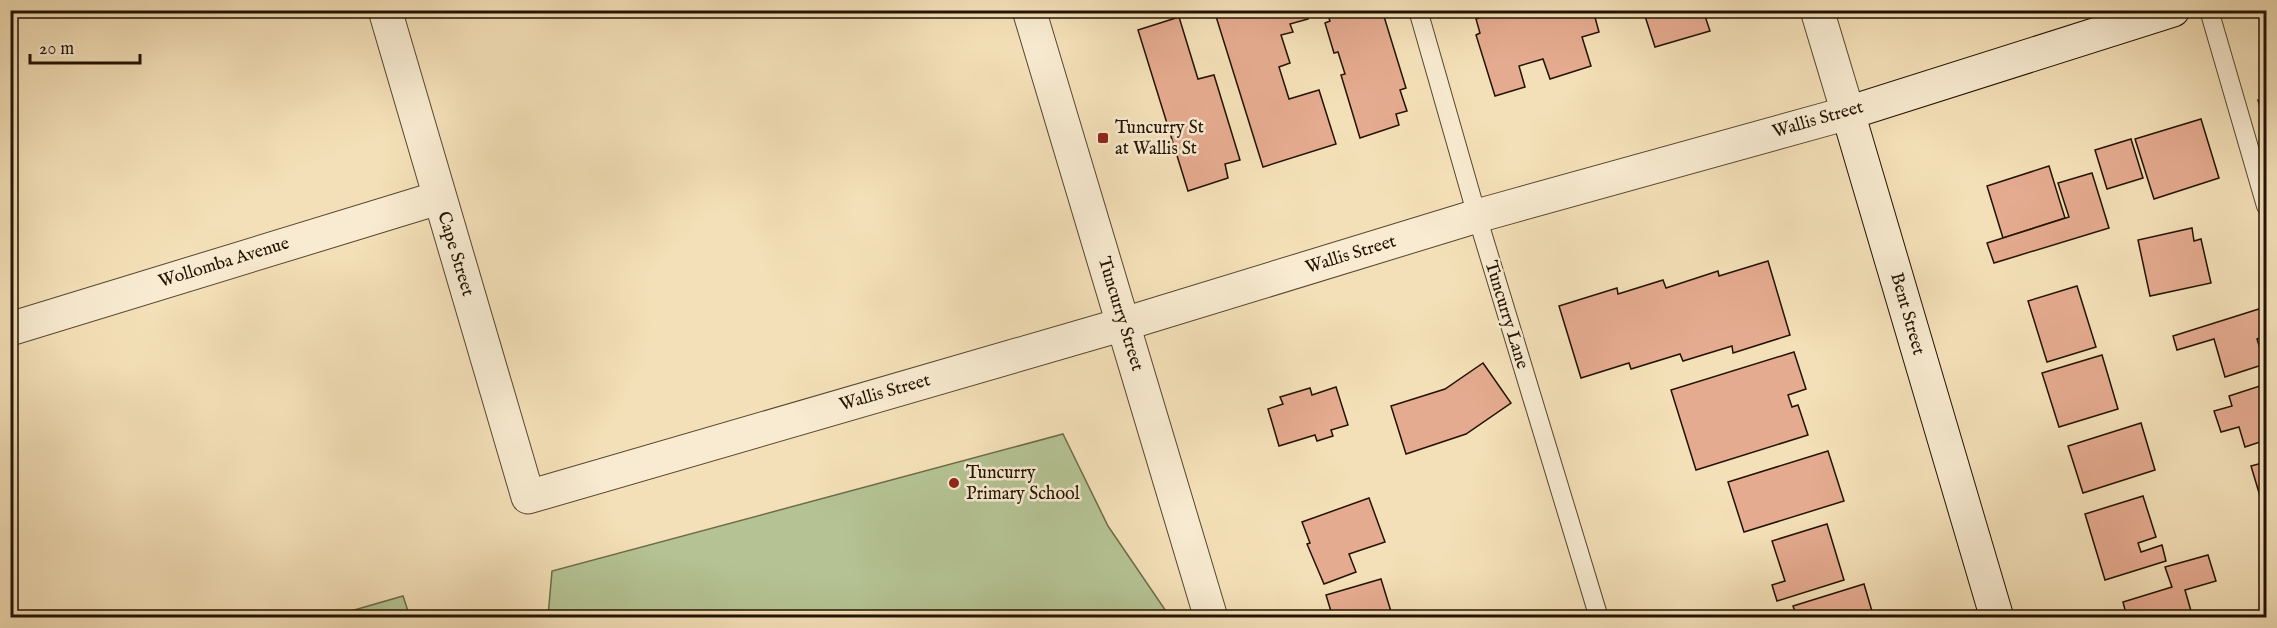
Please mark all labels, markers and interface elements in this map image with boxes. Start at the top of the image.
scale bar [30,27,140,65]
text: 20 m [39,38,74,61]
street label: Wallis Street [1770,96,1866,144]
place label: Tuncurry St at Wallis St [1115,117,1204,161]
marker: Tuncurry St at Wallis St [1096,131,1110,145]
street label: Cape Street [431,209,479,299]
street label: Wallis Street [1303,230,1399,280]
street label: Wollomba Avenue [156,232,292,294]
street label: Tuncurry Street [1092,254,1148,374]
street label: Tuncurry Lane [1479,258,1533,372]
street label: Bent Street [1884,270,1930,358]
street label: Wallis Street [837,369,933,417]
place label: Tuncurry Primary School [966,462,1080,506]
marker: Tuncurry Primary School [947,476,961,490]

